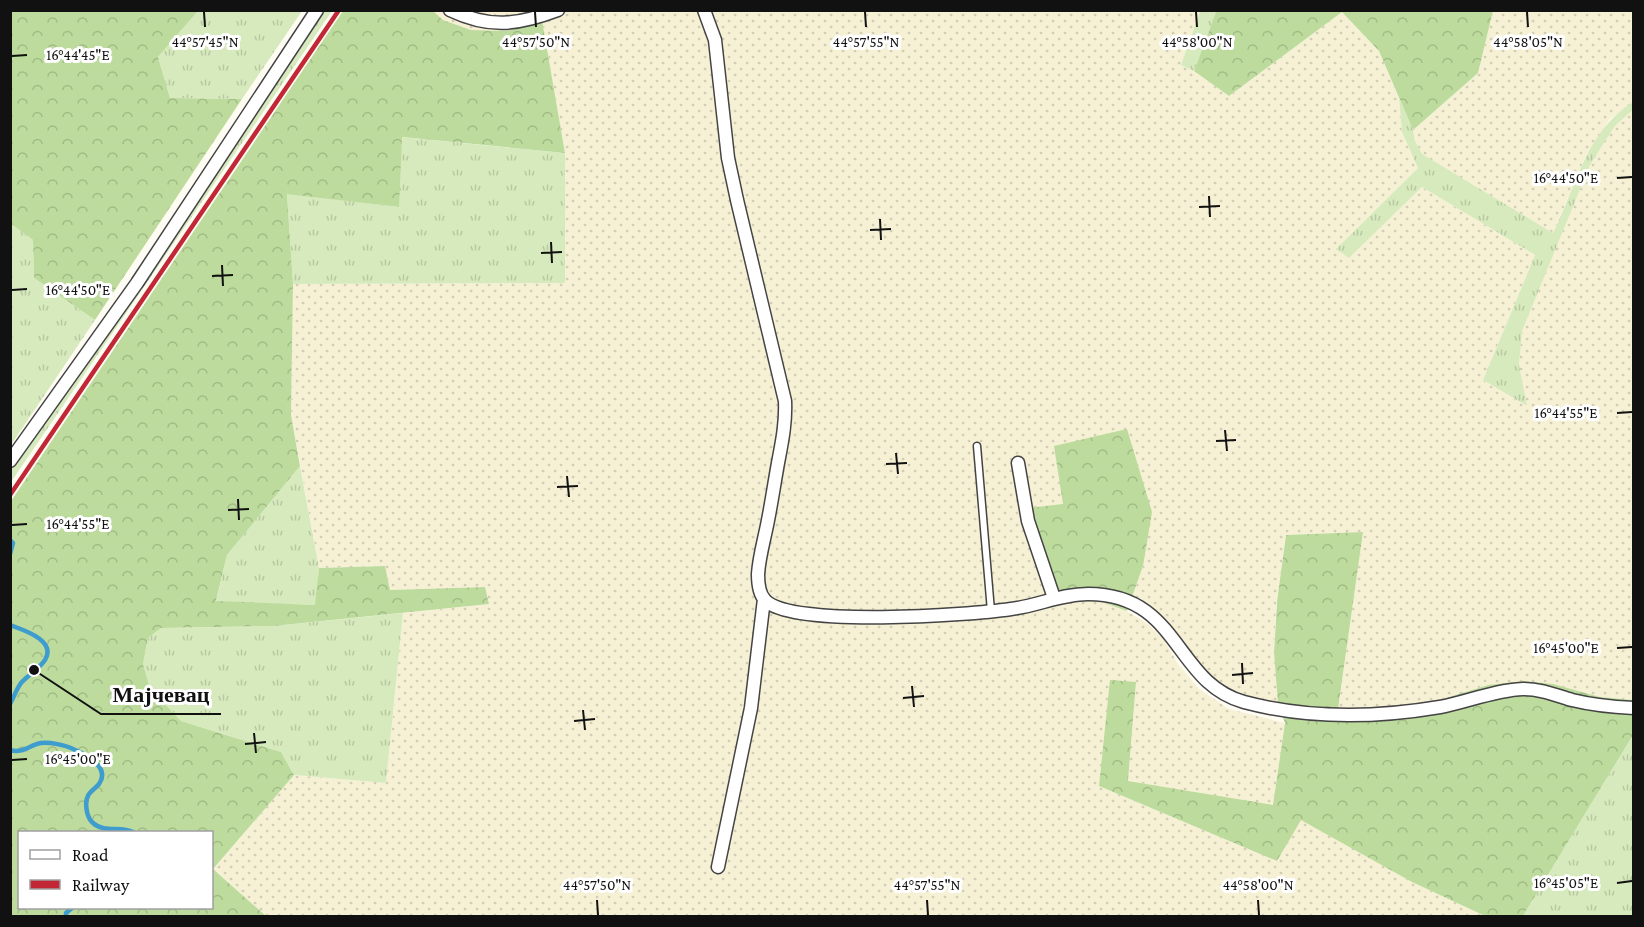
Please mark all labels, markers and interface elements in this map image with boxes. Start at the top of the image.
text: 44°57'45"N [171,34,239,50]
text: 44°57'50"N [502,34,570,50]
text: 44°57'55"N [833,34,900,50]
text: 44°58'00"N [1161,34,1233,50]
text: 44°58'05"N [1493,34,1563,50]
text: 16°44'45"E [46,47,110,63]
text: 16°44'50"E [1534,170,1598,186]
text: 16°44'50"E [46,282,110,298]
text: 16°44'55"E [1535,405,1597,421]
text: 16°44'55"E [47,516,109,532]
text: 16°45'00"E [1533,640,1599,656]
callout: Мајчевац [101,674,221,714]
text: Мајчевац [113,682,210,707]
text: 16°45'00"E [45,751,111,767]
legend [18,831,213,909]
text: Road [72,845,109,865]
text: Railway [72,875,130,895]
text: 16°45'05"E [1534,875,1598,891]
text: 44°57'50"N [563,877,631,893]
text: 44°57'55"N [894,877,961,893]
text: 44°58'00"N [1222,877,1294,893]

